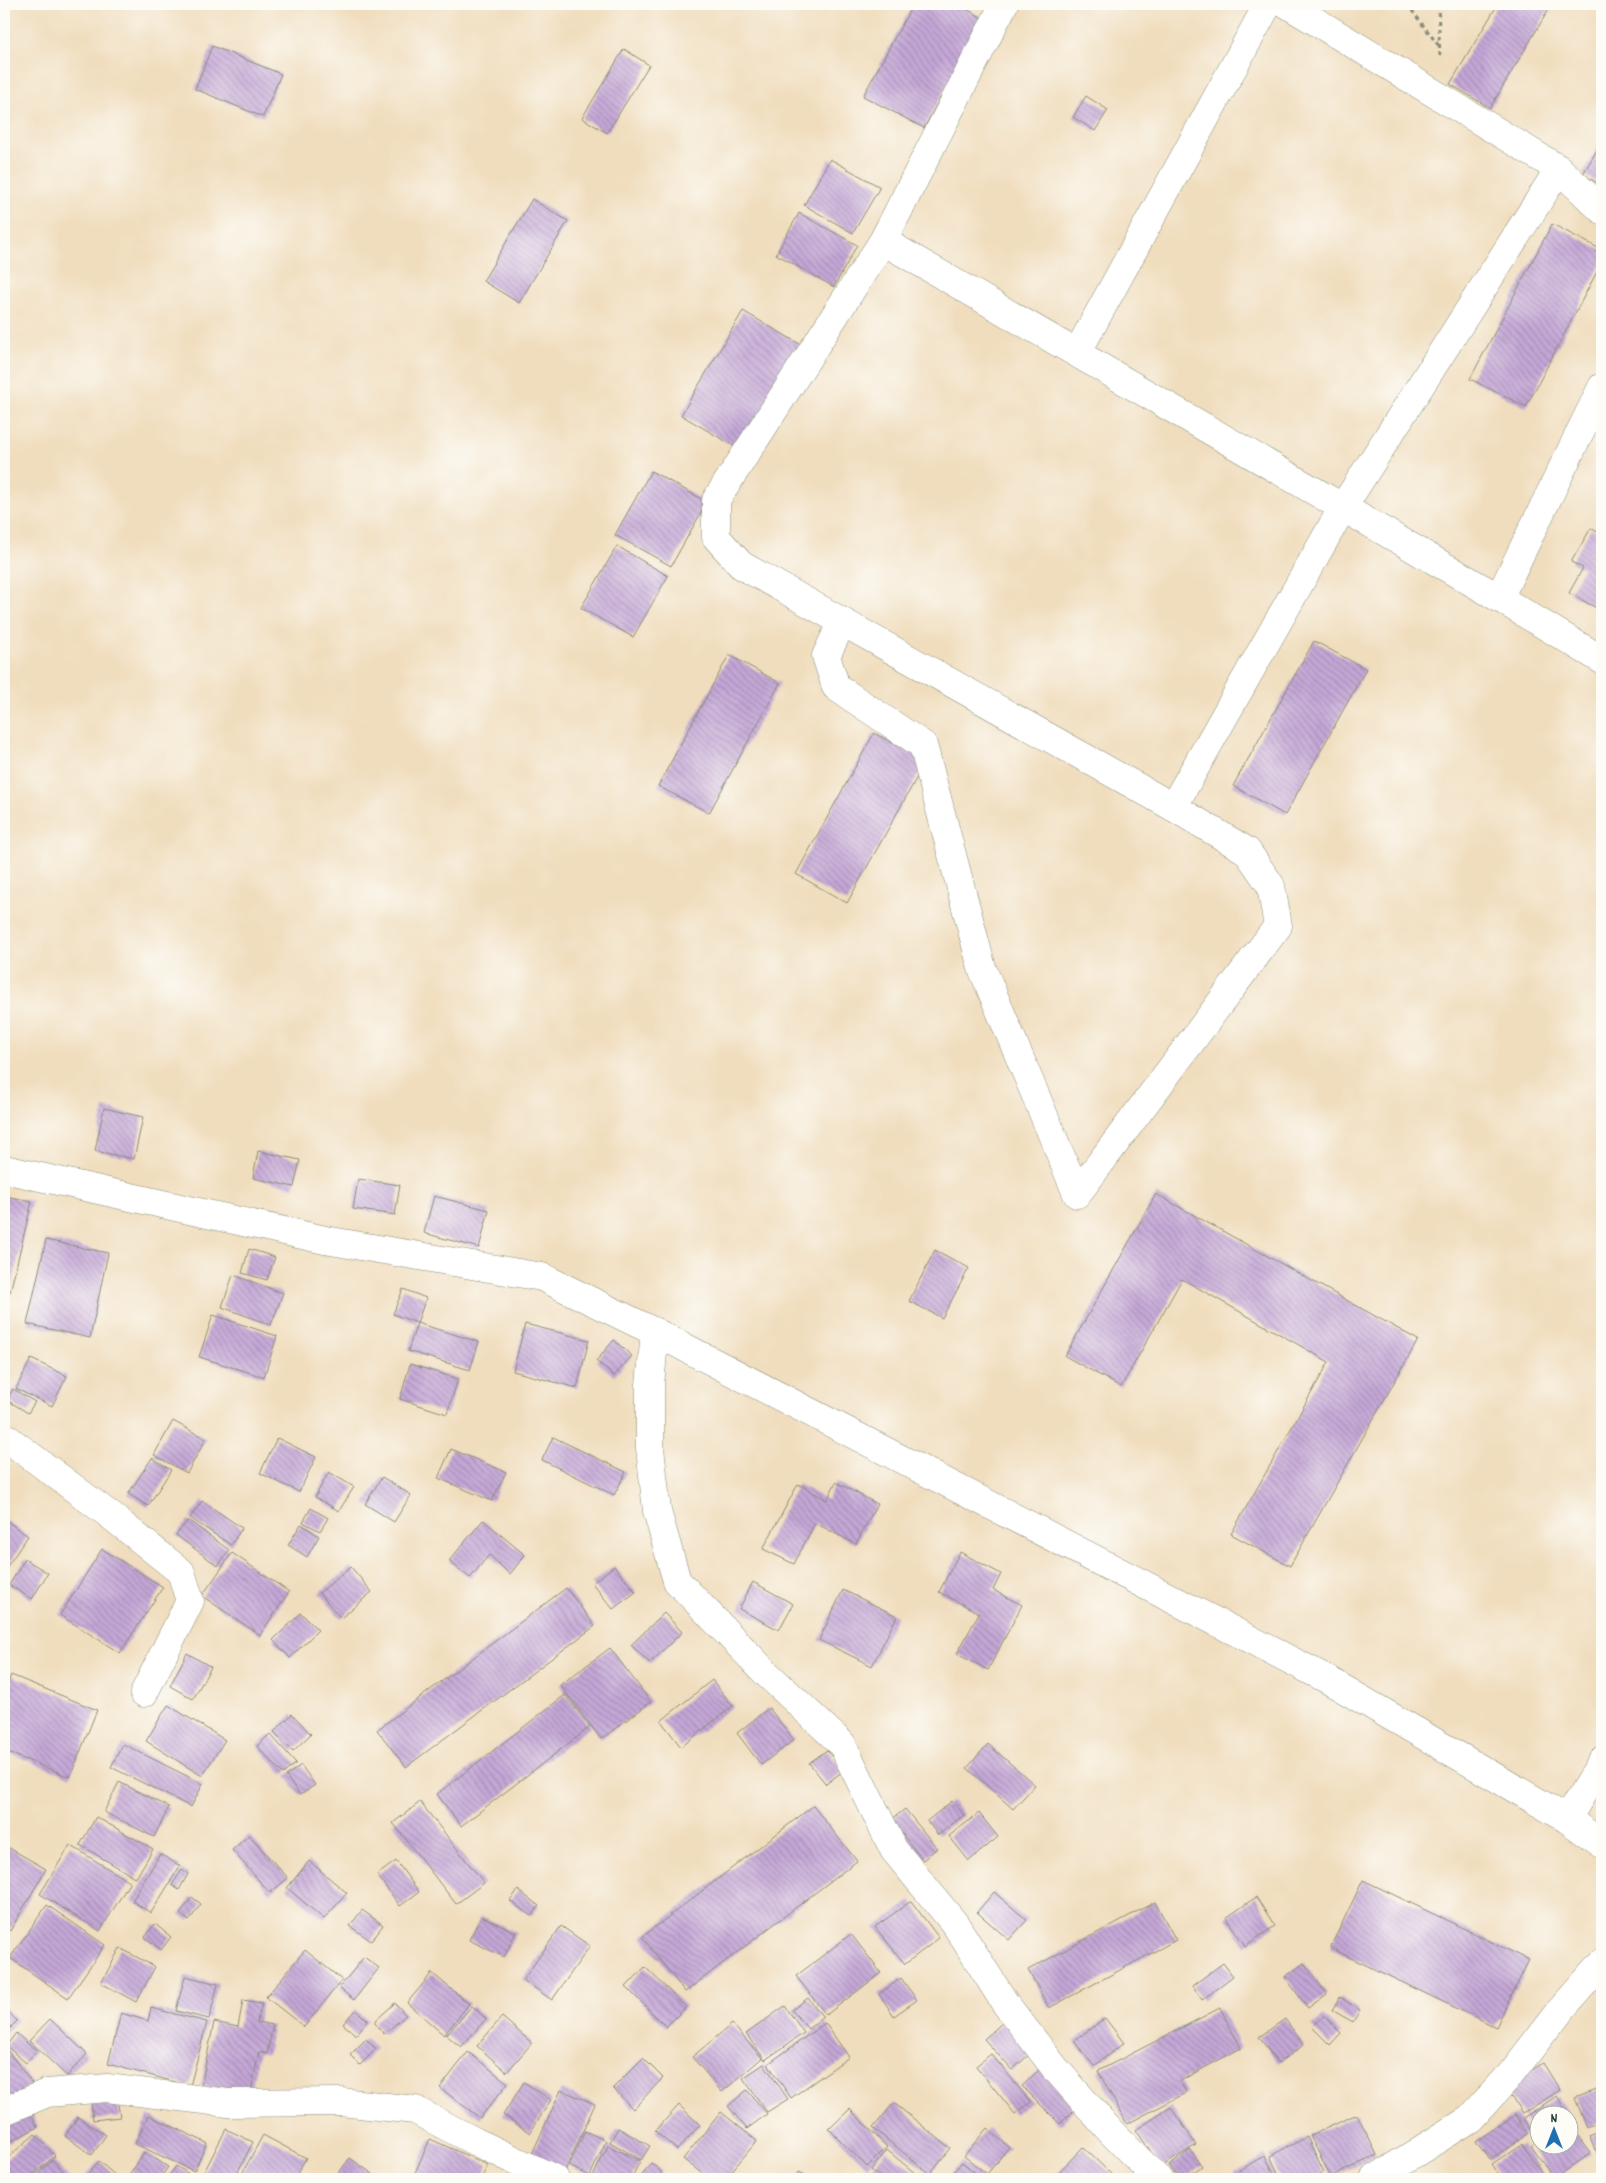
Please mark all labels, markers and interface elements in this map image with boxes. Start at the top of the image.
north arrow [1528,2106,1578,2156]
text: N [1551,2109,1558,2129]

